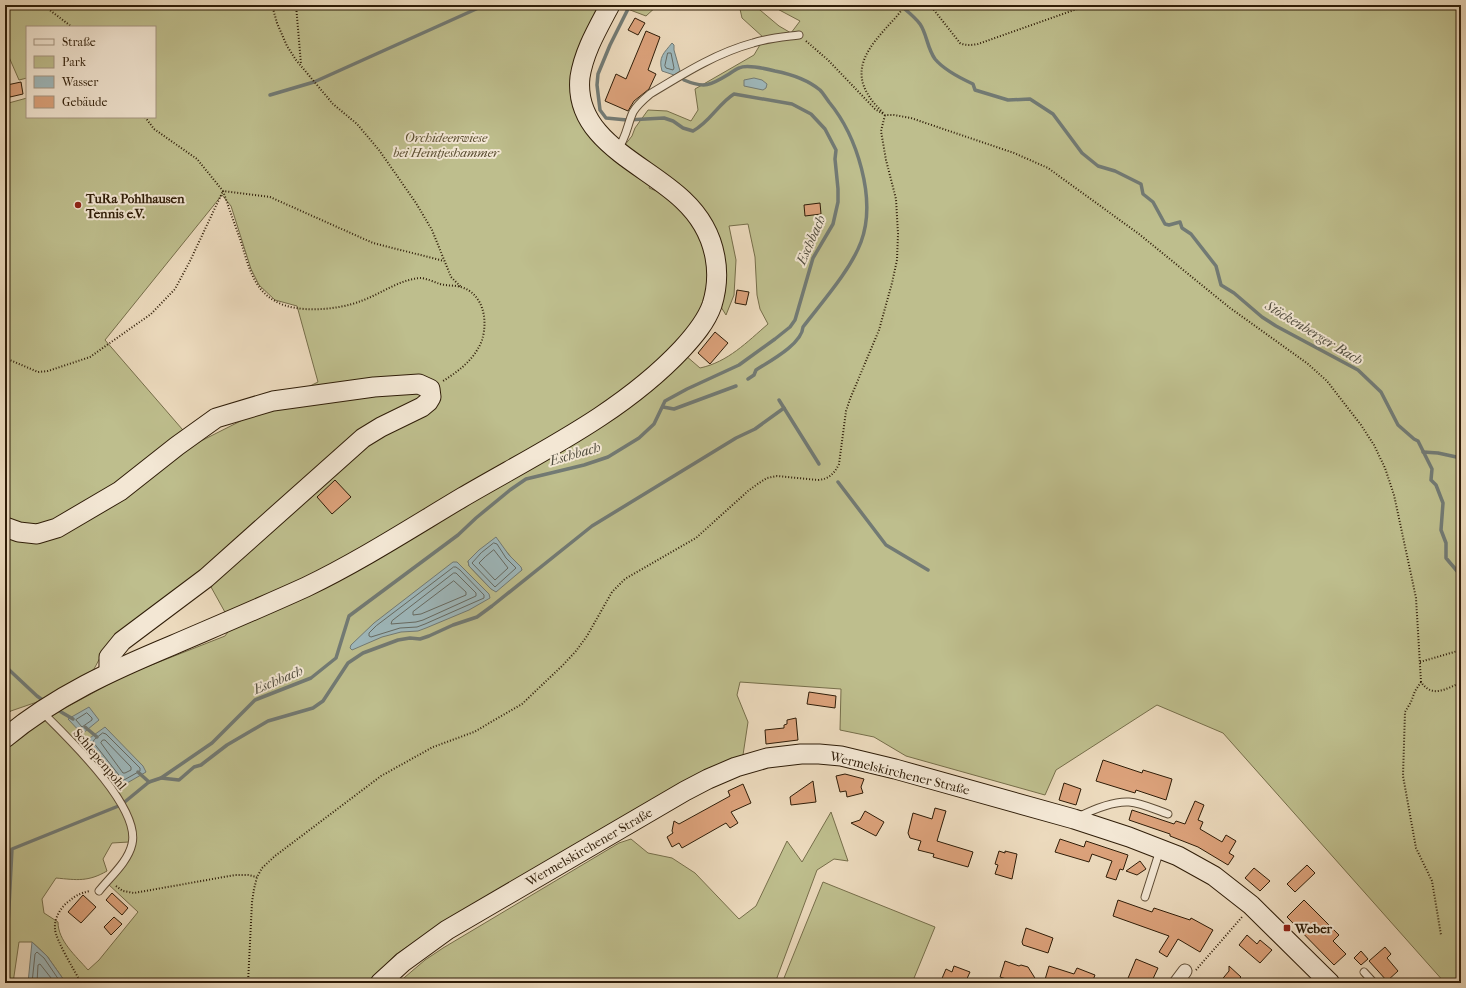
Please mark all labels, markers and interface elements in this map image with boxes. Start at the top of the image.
legend [26,26,156,118]
text: Straße [62,35,96,49]
text: Park [62,55,87,69]
text: Wasser [61,75,99,89]
text: Gebäude [62,95,107,109]
park label: Orchideenwiese bei Heintjeshammer [393,130,500,160]
place label: TuRa Pohlhausen Tennis e.V. [85,191,185,221]
marker: TuRa Pohlhausen Tennis e.V. [73,200,83,210]
water label: Eschbach [792,213,829,268]
water label: Stöckenberger Bach [1261,297,1366,369]
water label: Eschbach [547,439,603,470]
water label: Eschbach [250,662,305,698]
street label: Schlepenpohl [70,725,130,793]
street label: Wermelskirchener Straße [828,748,972,798]
street label: Wermelskirchener Straße [522,804,655,890]
place label: Weber [1294,921,1333,936]
marker: Weber [1282,923,1292,933]

